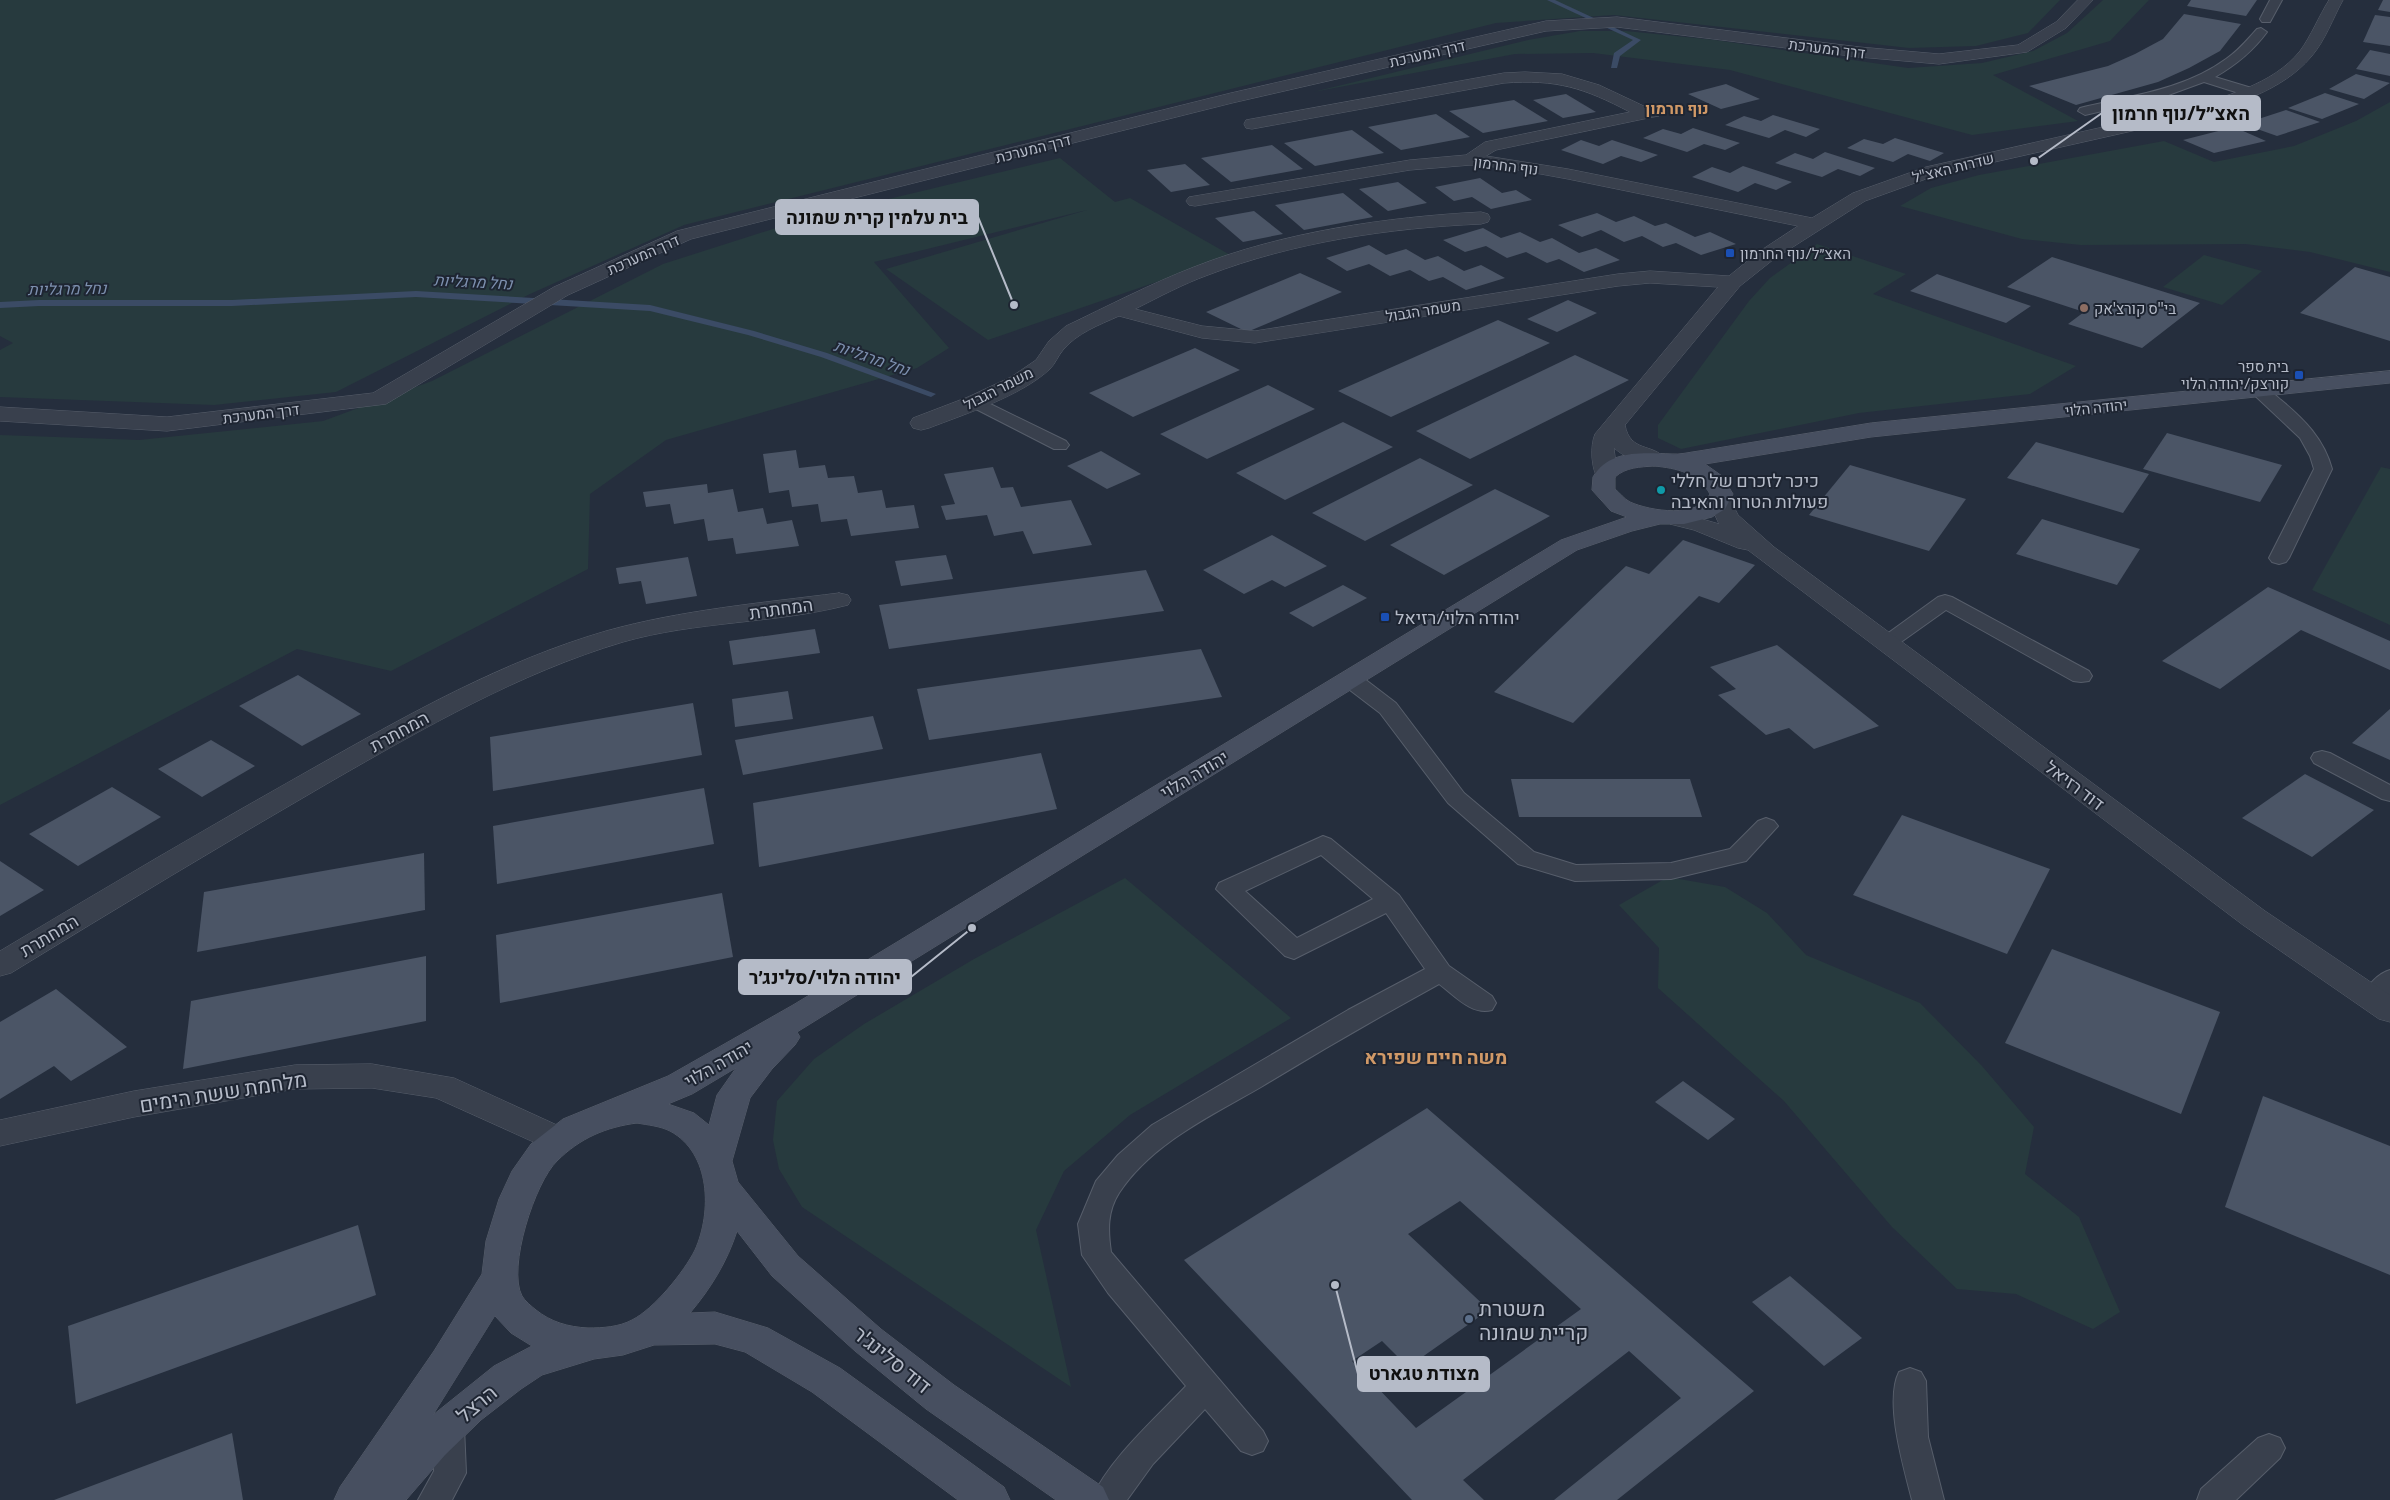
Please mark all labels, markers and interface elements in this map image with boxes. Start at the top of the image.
street label: דרך המערכת [1788,34,1867,62]
street label: דרך המערכת [1387,35,1467,70]
callout: האצ״ל/נוף חרמון [2102,96,2260,130]
district label: נוף חרמון [1645,98,1709,117]
text: האצ״ל/נוף חרמון [2112,101,2250,124]
street label: דרך המערכת [993,130,1073,166]
street label: שדרות האצ"ל [1910,148,1996,186]
street label: נוף החרמון [1473,152,1539,178]
callout: בית עלמין קרית שמונה [776,200,978,234]
text: בית עלמין קרית שמונה [786,205,969,228]
street label: דרך המערכת [604,230,682,278]
place label: האצ״ל/נוף החרמון [1740,244,1851,262]
marker: האצ״ל/נוף החרמון [1724,247,1736,259]
water label: נחל מרגליות [433,269,514,293]
water label: נחל מרגליות [27,278,108,298]
street label: משמר הגבול [1384,295,1462,325]
place label: בי''ס קורצ'אק [2094,299,2176,317]
marker: בי''ס קורצ'אק [2078,302,2090,314]
water label: נחל מרגליות [832,335,913,379]
place label: בית ספר קורצק/יהודה הלוי [2181,357,2289,392]
street label: משמר הגבול [960,363,1036,413]
marker: בית ספר קורצק/יהודה הלוי [2293,369,2305,381]
street label: יהודה הלוי [2064,395,2128,419]
street label: דרך המערכת [222,399,301,427]
place label: כיכר לזכרם של חללי פעולות הטרור והאיבה [1671,469,1828,512]
marker: כיכר לזכרם של חללי פעולות הטרור והאיבה [1655,484,1667,496]
street label: המחתרת [748,593,814,623]
place label: יהודה הלוי/רזיאל [1395,606,1520,628]
marker: יהודה הלוי/רזיאל [1379,611,1391,623]
street label: המחתרת [366,706,432,756]
street label: יהודה הלוי [1156,745,1232,803]
street label: דוד רזיאל [2041,755,2109,815]
street label: המחתרת [16,909,82,961]
callout: יהודה הלוי/סלינג׳ר [739,960,911,994]
text: יהודה הלוי/סלינג׳ר [749,965,901,988]
street label: יהודה הלוי [680,1035,756,1091]
district label: משה חיים שפירא [1365,1045,1507,1068]
street label: מלחמת ששת הימים [137,1065,309,1117]
place label: משטרת קריית שמונה [1479,1295,1588,1344]
marker: משטרת קריית שמונה [1463,1313,1475,1325]
street label: דוד סלינג'ר [849,1320,937,1398]
callout: מצודת טגארט [1358,1357,1489,1391]
text: מצודת טגארט [1369,1361,1479,1384]
street label: הרצל [451,1379,501,1427]

